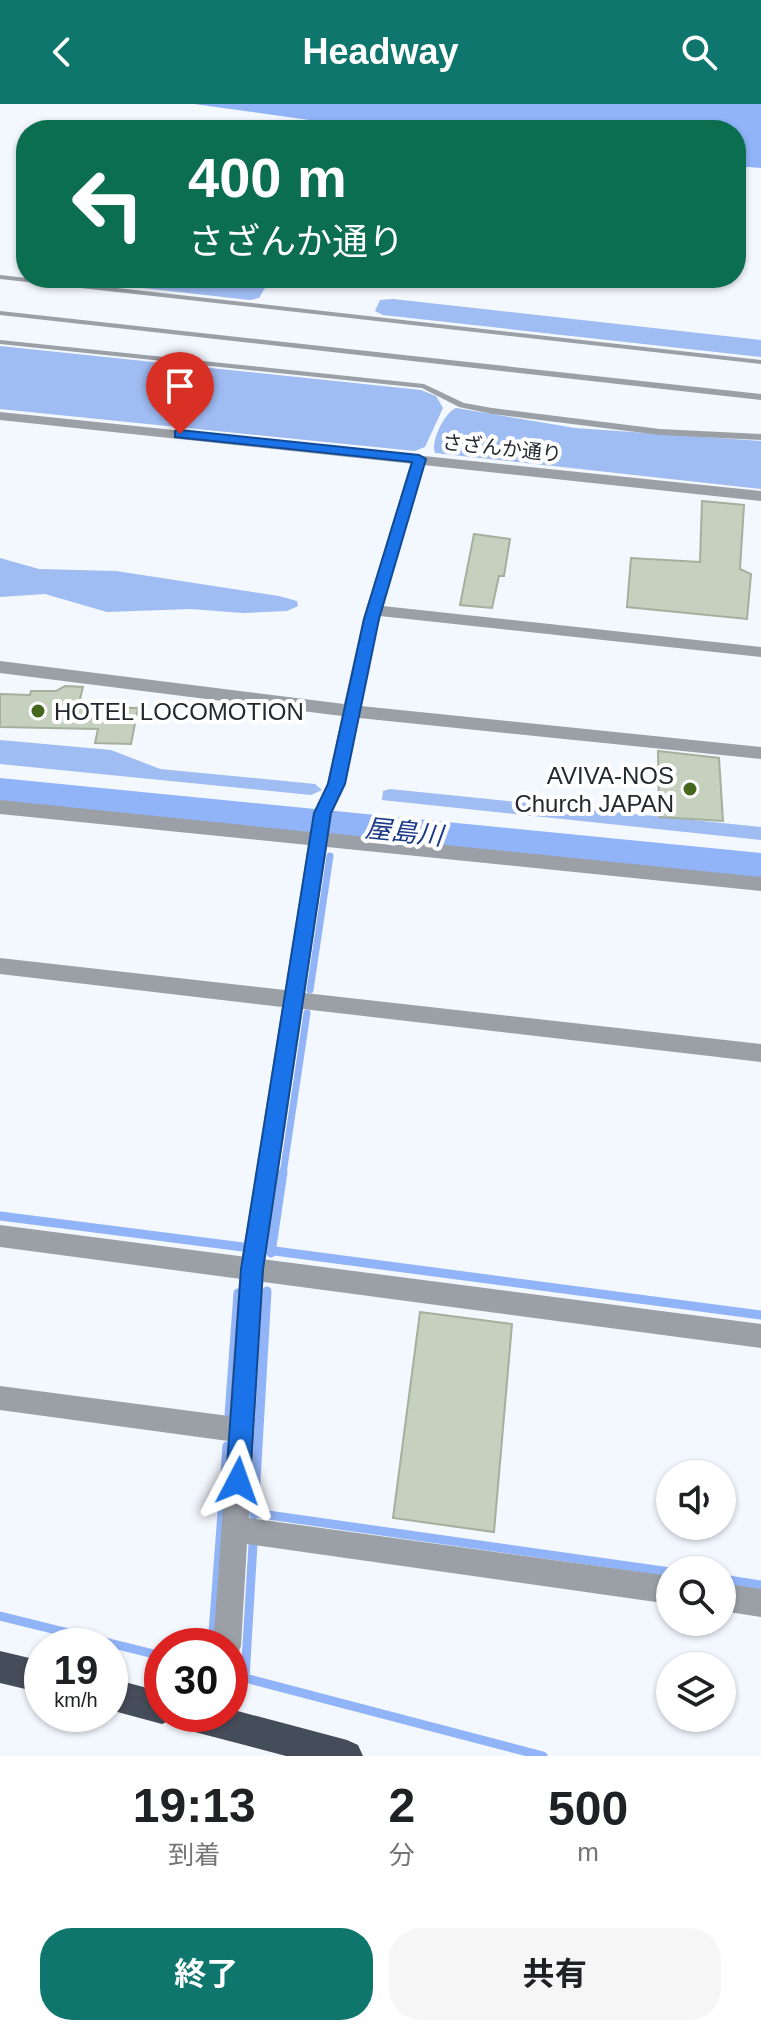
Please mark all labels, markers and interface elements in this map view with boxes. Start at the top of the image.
icon: back [40,30,84,74]
icon: search [677,30,721,74]
text: Headway [302,31,459,72]
text: 400 m [188,146,347,209]
icon: left [56,152,160,256]
text: さざんか通り [188,221,404,262]
pin [146,352,214,434]
icon: arrive [158,364,202,408]
street label: さざんか通り [441,431,563,465]
place label: HOTEL LOCOMOTION [54,698,304,725]
marker: HOTEL LOCOMOTION [29,702,47,720]
place label: AVIVA-NOS Church JAPAN [514,762,674,817]
marker: AVIVA-NOS Church JAPAN [681,780,699,798]
water label: 屋島川 [364,813,447,851]
position arrow [196,1439,280,1523]
map controls [656,1460,736,1732]
button: sound [656,1460,736,1540]
button: search [656,1556,736,1636]
speed limit sign: 30 [144,1628,248,1732]
text: 19 [54,1648,98,1692]
button: layers [656,1652,736,1732]
text: km/h [54,1689,98,1711]
text: 19:13 [133,1779,256,1832]
text: 2 [388,1779,415,1832]
text: 500 [548,1782,628,1835]
text: m [577,1837,599,1867]
text: 到着 [168,1840,220,1870]
text: 分 [389,1840,415,1870]
button: 終了 [40,1928,373,2020]
button: 共有 [389,1928,721,2020]

